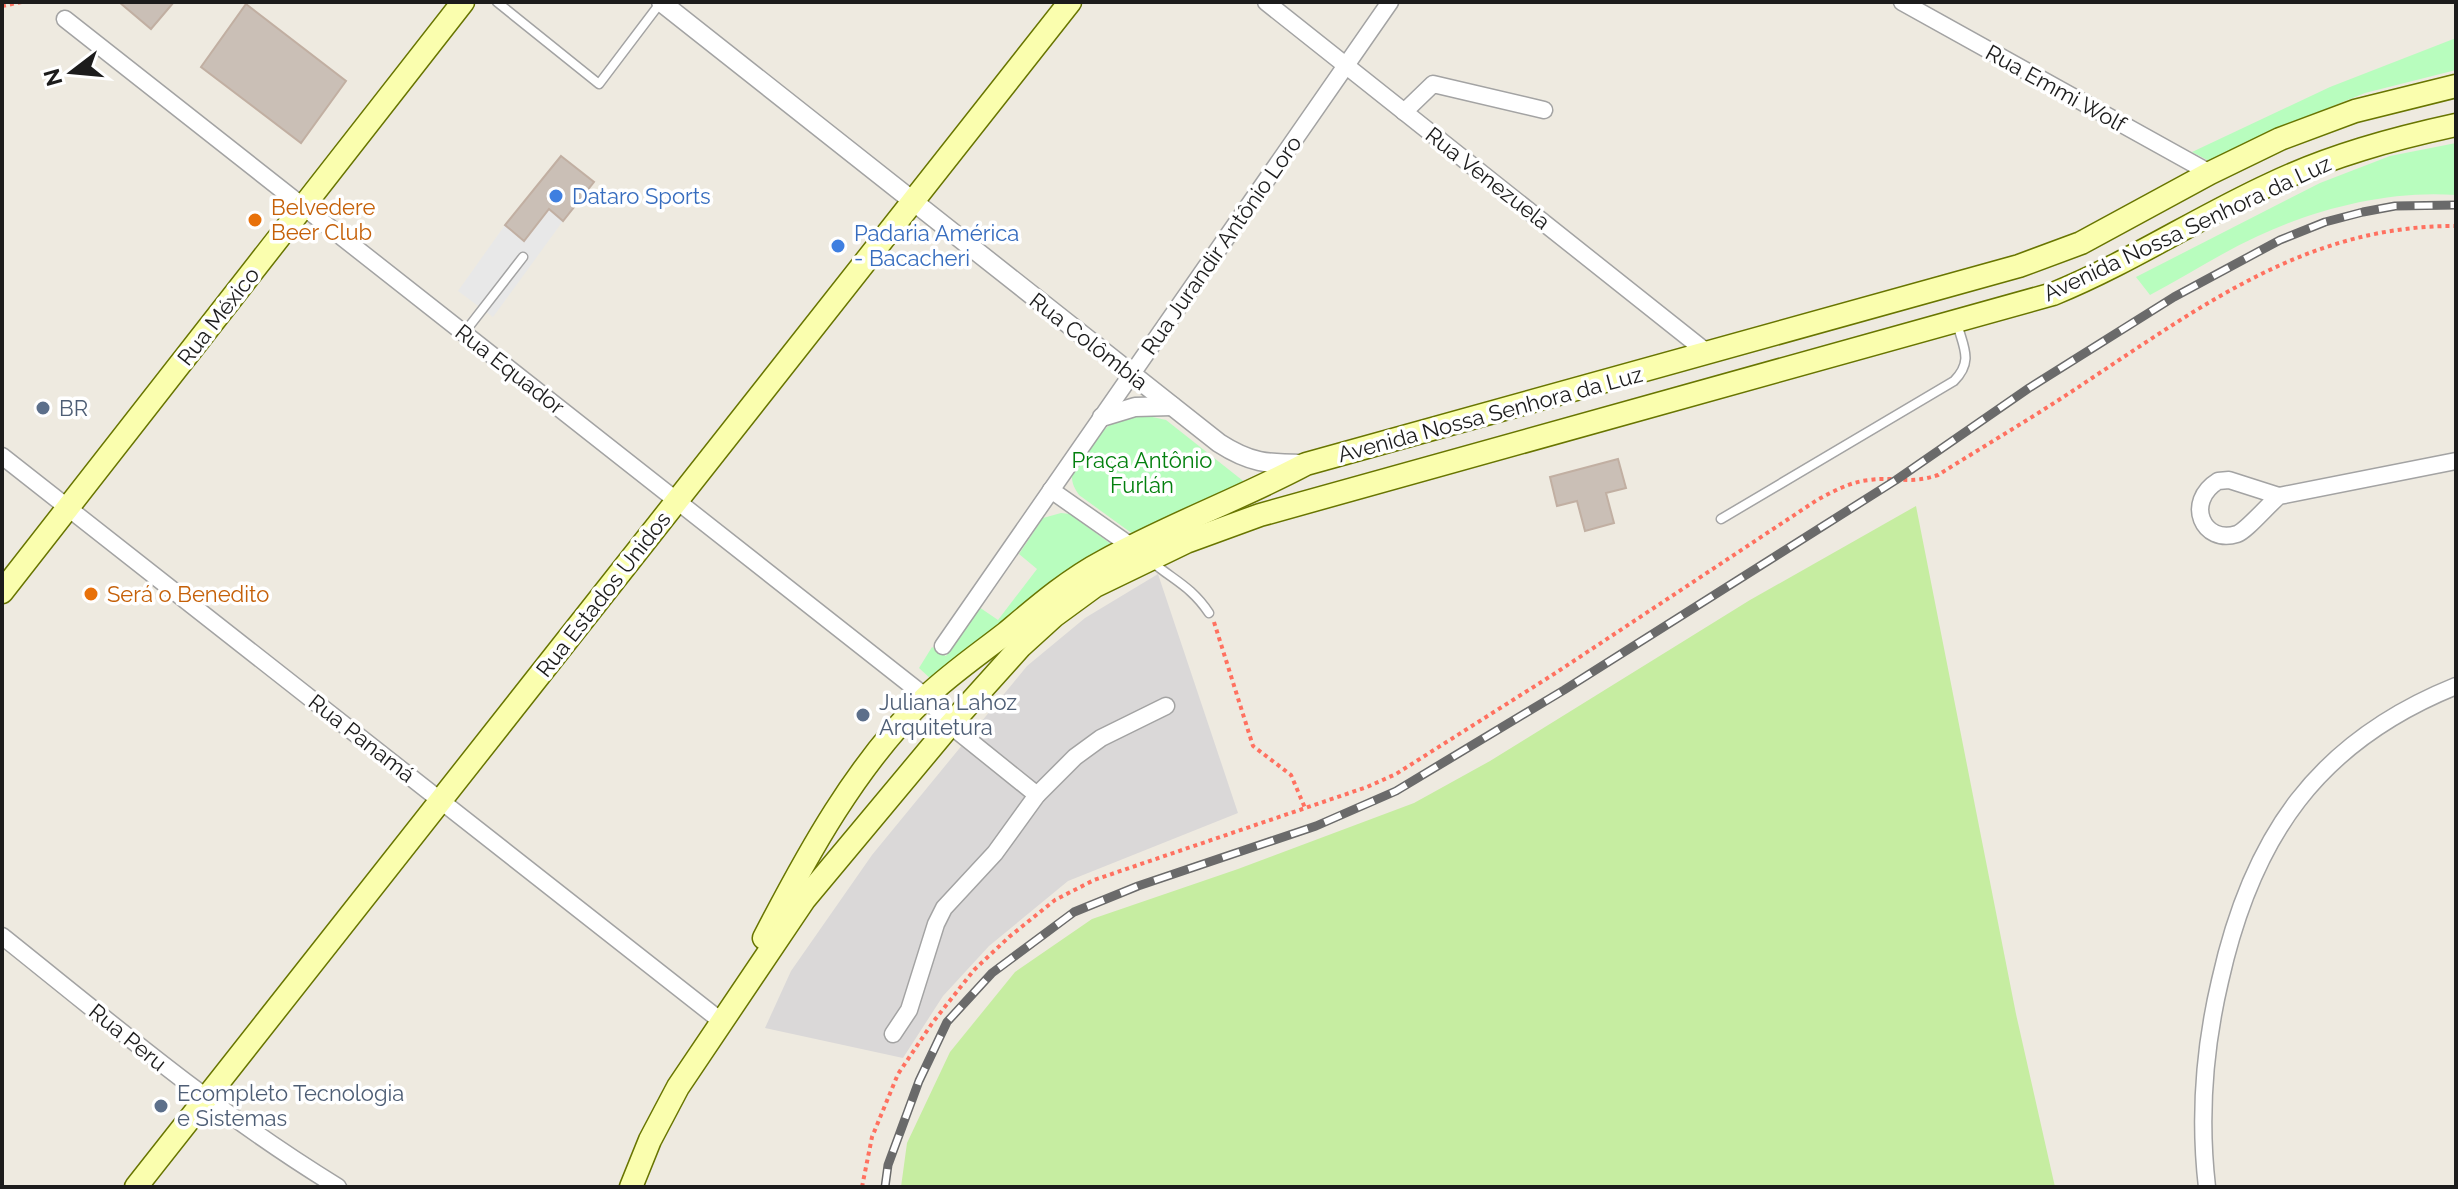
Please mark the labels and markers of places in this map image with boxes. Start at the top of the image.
place label: Dataro Sports [572,183,711,209]
marker: Dataro Sports [547,187,565,205]
place label: Belvedere Beer Club [271,194,375,245]
marker: Belvedere Beer Club [246,211,264,229]
place label: Padaria América - Bacacheri [854,220,1019,271]
marker: Padaria América - Bacacheri [829,237,847,255]
place label: BR [59,395,88,421]
marker: BR [34,399,52,417]
place label: Será o Benedito [107,581,269,607]
marker: Será o Benedito [82,585,100,603]
place label: Juliana Lahoz Arquitetura [879,689,1017,740]
marker: Juliana Lahoz Arquitetura [854,706,872,724]
place label: Ecompleto Tecnologia e Sistemas [177,1080,404,1131]
marker: Ecompleto Tecnologia e Sistemas [152,1097,170,1115]

